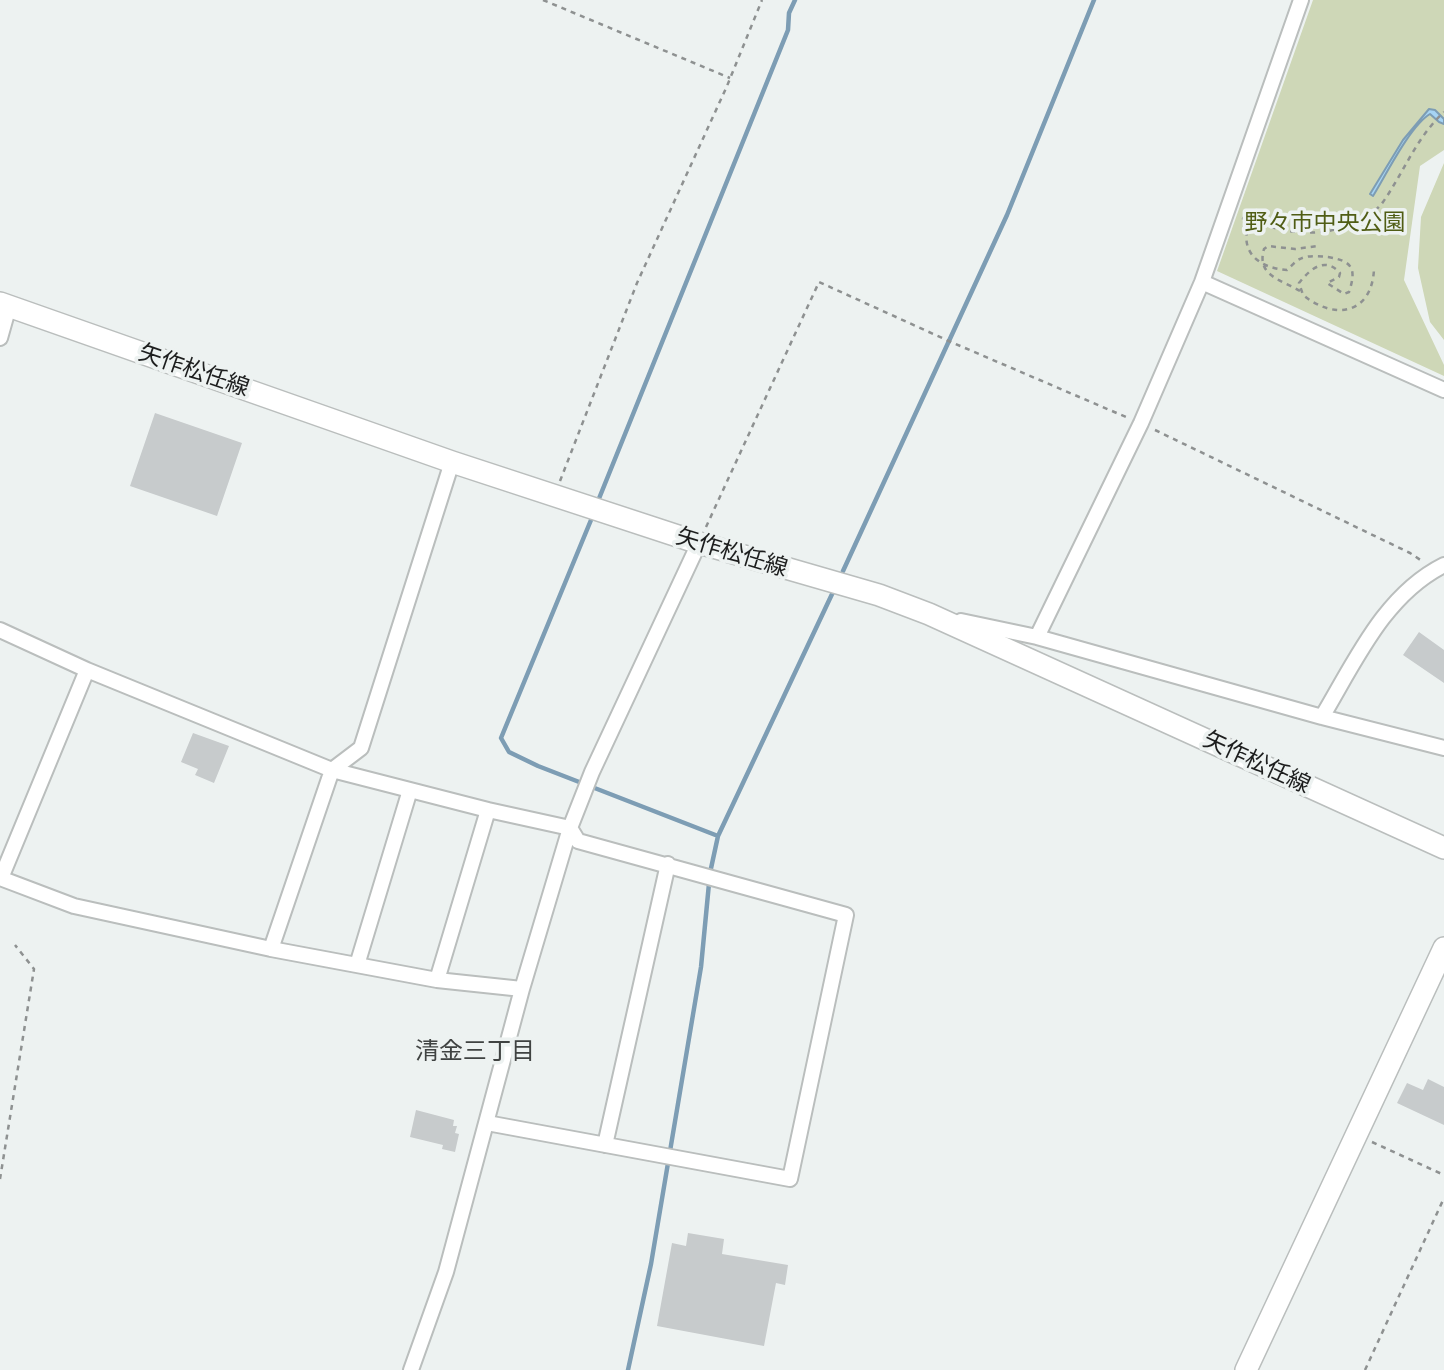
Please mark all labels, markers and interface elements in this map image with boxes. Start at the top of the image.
park label: 野々市中央公園 [1245,208,1405,236]
street label: 矢作松任線 [135,338,253,402]
street label: 矢作松任線 [673,522,791,582]
street label: 矢作松任線 [1199,725,1315,799]
district label: 清金三丁目 [415,1037,535,1065]

